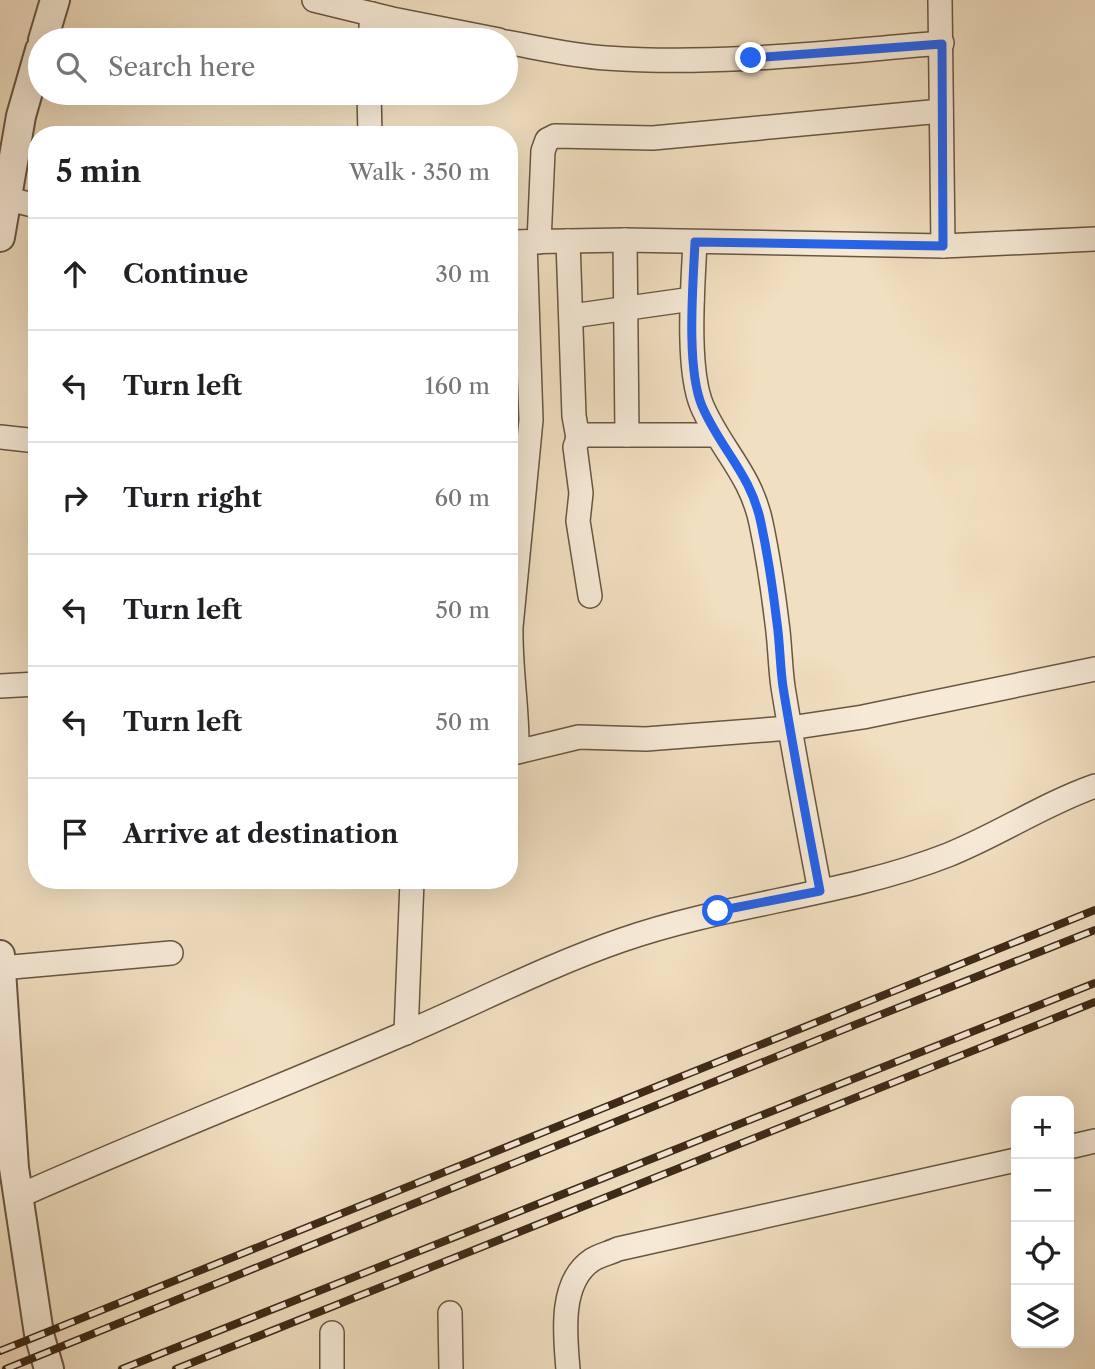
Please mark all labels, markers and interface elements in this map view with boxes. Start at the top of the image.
search box [28,28,518,105]
route end [735,42,766,73]
icon: search [52,48,90,86]
text: Search here [108,51,255,83]
text: 5 min [56,153,141,190]
text: Walk · 350 m [349,158,490,186]
icon: ahead [56,255,94,293]
text: Continue [123,258,248,290]
text: 30 m [435,260,490,288]
icon: left [56,367,94,405]
text: Turn left [123,370,242,402]
text: 160 m [425,372,490,400]
icon: right [56,479,94,517]
text: Turn right [123,482,262,514]
text: 60 m [434,484,490,512]
icon: left [56,591,94,629]
text: Turn left [123,594,242,626]
text: 50 m [435,596,490,624]
icon: left [56,703,94,741]
text: Turn left [123,706,242,738]
text: 50 m [435,708,490,736]
icon: arrive [56,815,94,853]
text: Arrive at destination [123,818,398,850]
route start [702,895,733,926]
map controls [1011,1096,1074,1348]
button: + [1011,1096,1074,1159]
button: − [1011,1159,1074,1222]
button: locate [1011,1222,1074,1285]
button: layers [1011,1285,1074,1348]

